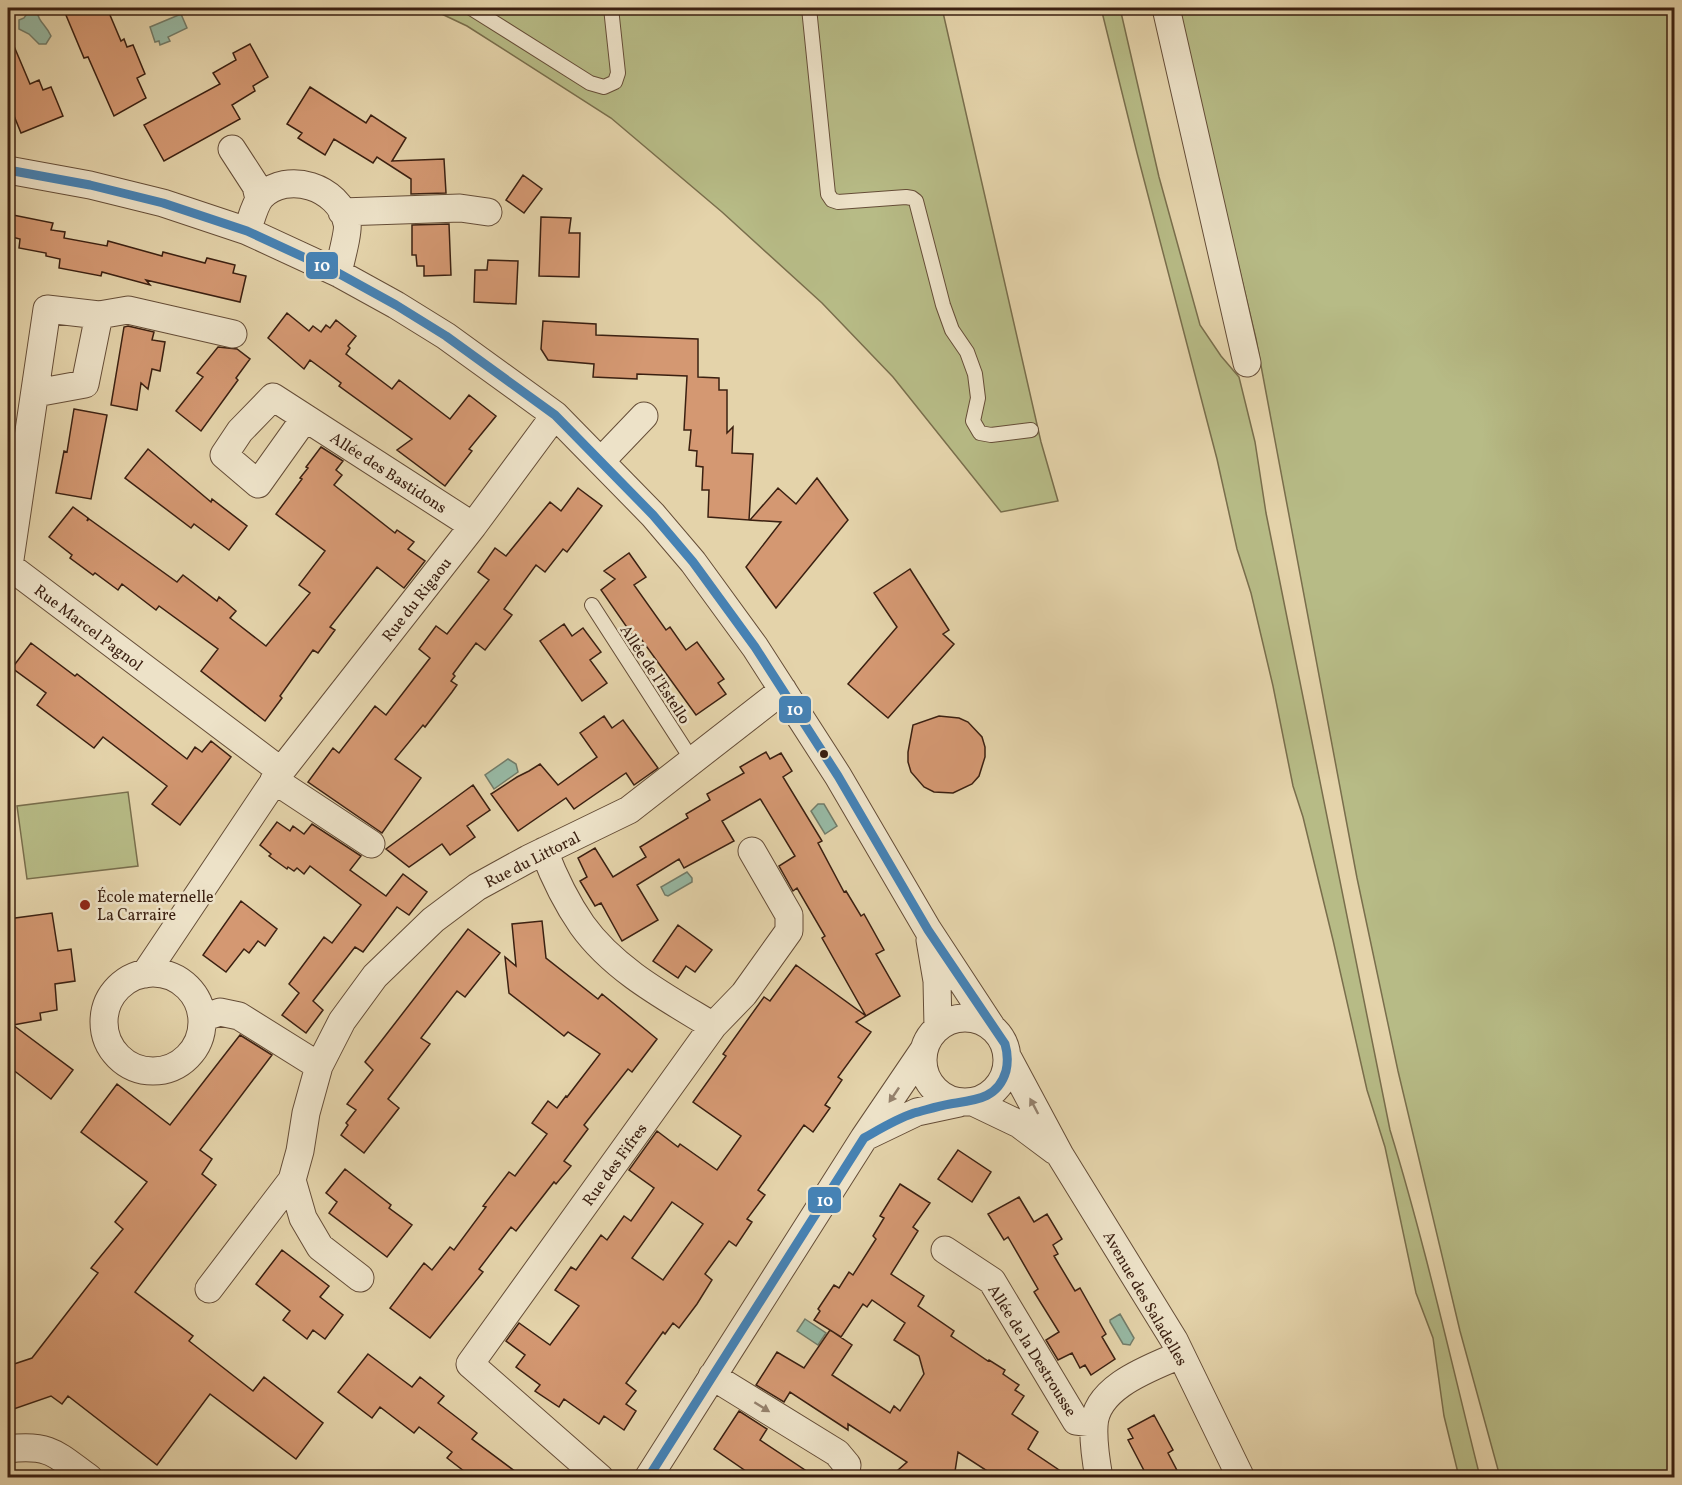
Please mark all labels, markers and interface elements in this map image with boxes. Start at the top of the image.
line badge: 10 [305,251,339,280]
text: 10 [314,256,330,278]
street label: Allée des Bastidons [325,428,451,520]
street label: Rue du Rigaou [378,553,457,647]
street label: Rue Marcel Pagnol [29,580,147,677]
street label: Allée de l'Estello [614,621,695,729]
line badge: 10 [778,695,812,724]
text: 10 [787,700,803,722]
unlabelled marker [818,748,830,760]
street label: Rue du Littoral [481,827,585,894]
place label: École maternelle La Carraire [97,887,214,927]
marker: École maternelle La Carraire [78,898,92,912]
one-way arrow [888,1086,900,1102]
one-way arrow [1029,1097,1039,1114]
street label: Rue des Fifres [578,1119,653,1211]
line badge: 10 [807,1186,842,1214]
text: 10 [817,1191,833,1213]
street label: Avenue des Saladelles [1097,1228,1192,1371]
street label: Allée de la Destrousse [982,1281,1081,1421]
one-way arrow [754,1401,770,1412]

